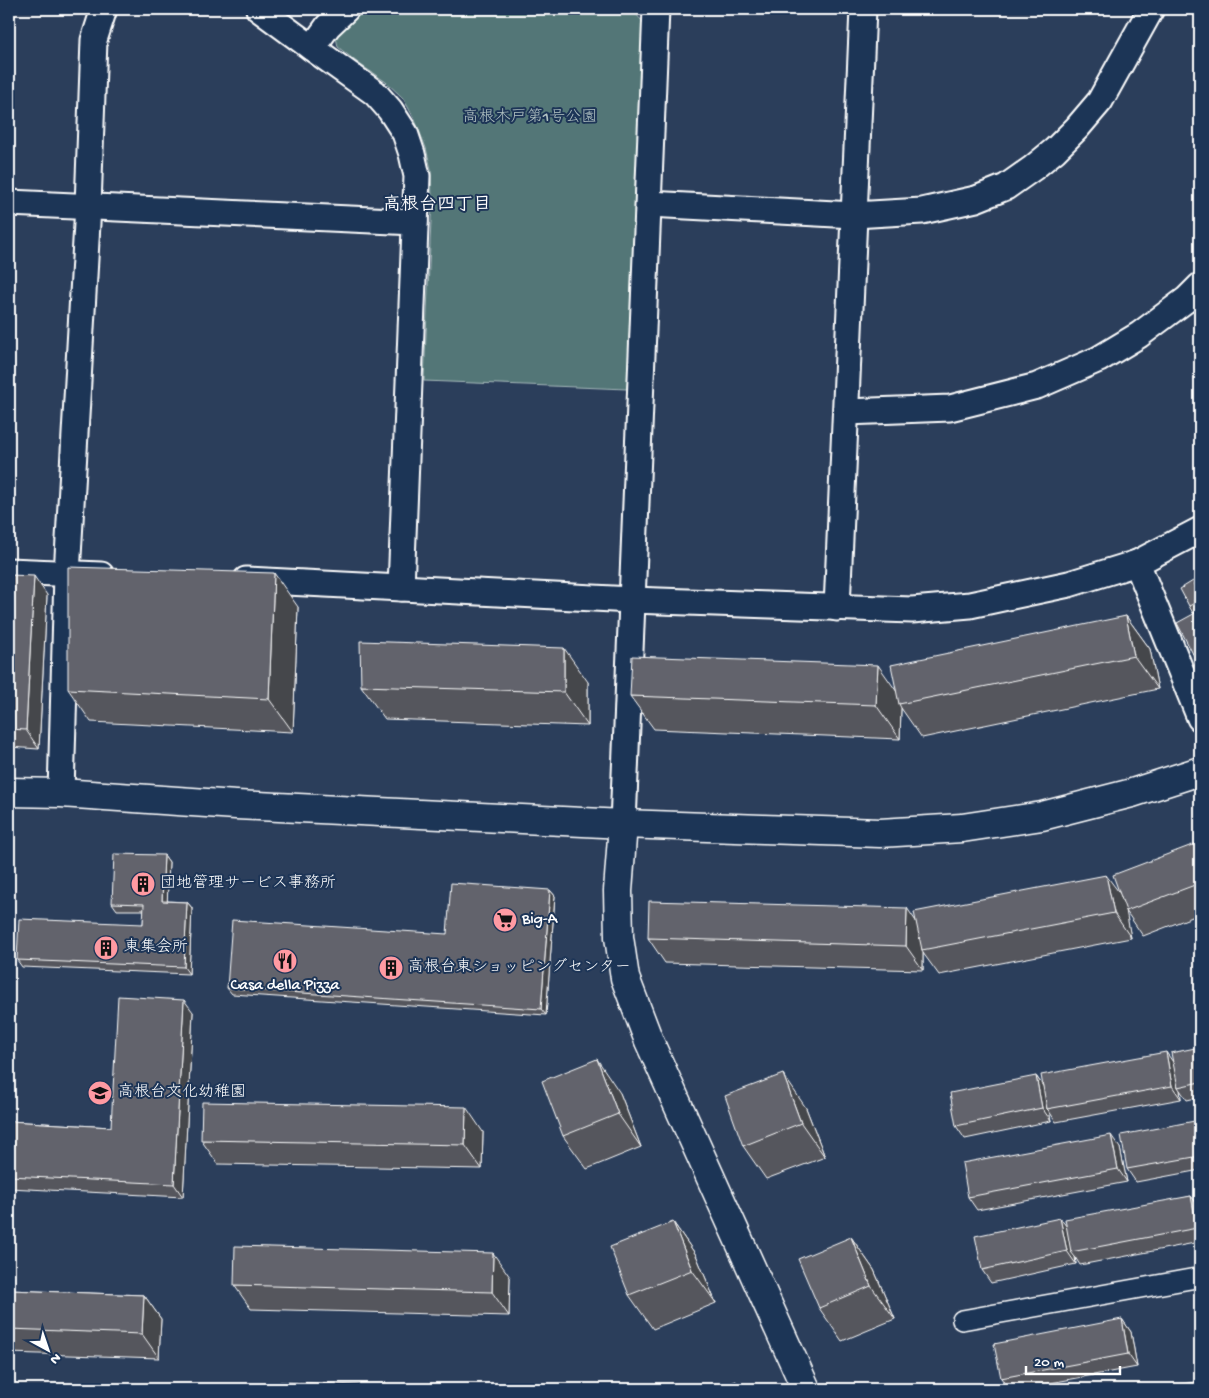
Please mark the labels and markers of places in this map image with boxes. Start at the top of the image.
building icon: 団地管理サービス事務所 [130,871,156,897]
place label: 団地管理サービス事務所 [160,873,336,894]
supermarket icon: Big-A [492,907,518,933]
place label: Big-A [521,911,559,930]
building icon: 東集会所 [93,935,119,961]
place label: 東集会所 [124,937,188,958]
restaurant icon: Casa della Pizza [272,948,298,974]
building icon: 高根台東ショッピングセンター [378,955,404,981]
place label: 高根台東ショッピングセンター [408,957,631,978]
place label: Casa della Pizza [231,977,340,996]
school or university icon: 高根台文化幼稚園 [87,1080,113,1106]
place label: 高根台文化幼稚園 [118,1082,246,1103]

